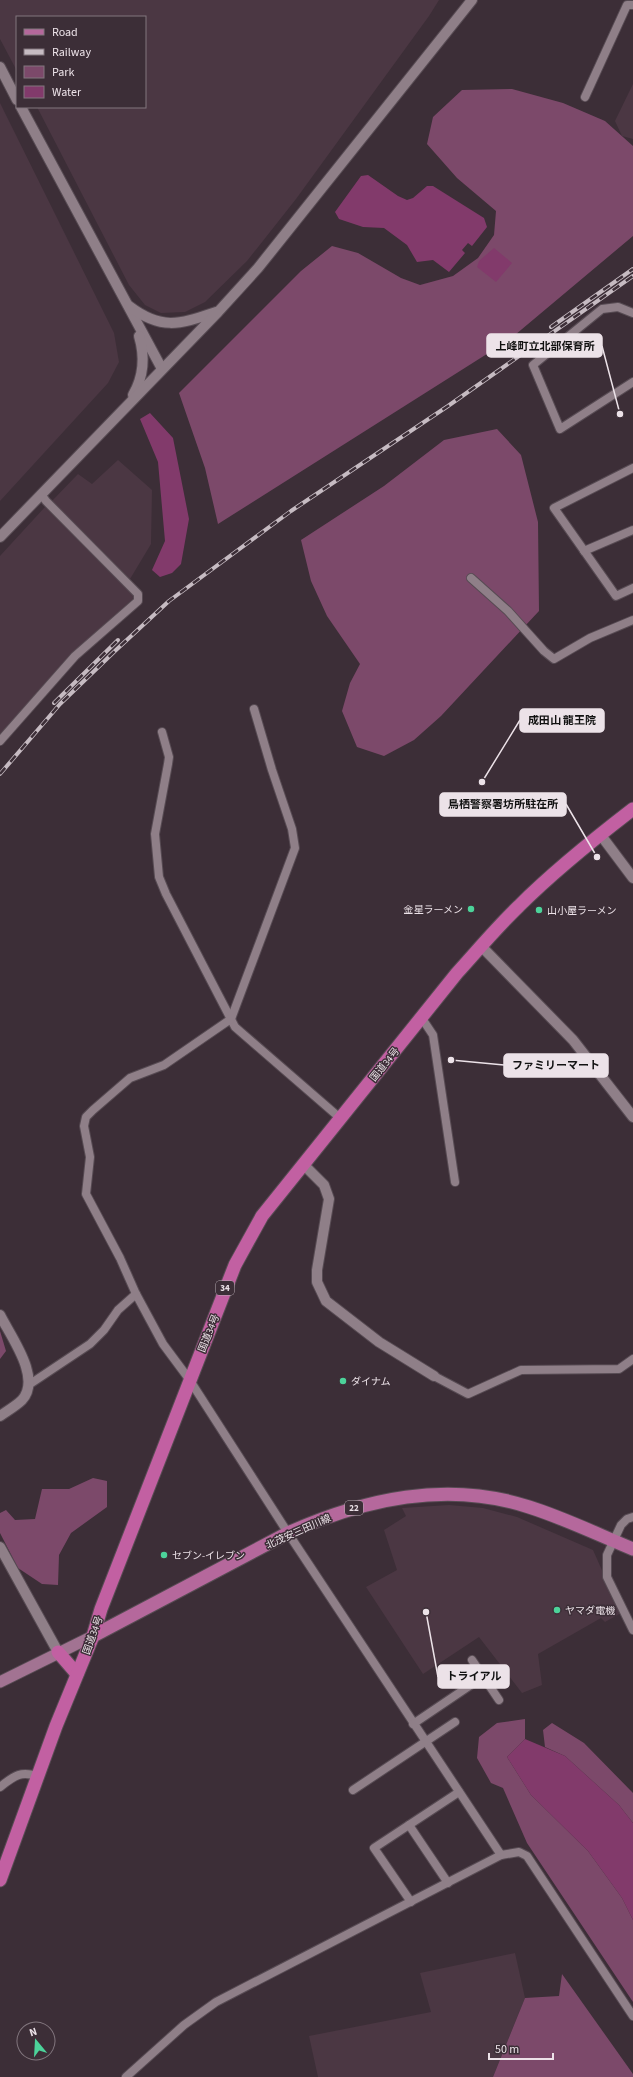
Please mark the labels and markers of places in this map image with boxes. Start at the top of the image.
callout: 上峰町立北部保育所 [487,334,602,357]
callout: 成田山 龍王院 [520,709,604,732]
callout: 鳥栖警察署坊所駐在所 [440,793,566,816]
place label: 金星ラーメン [403,903,463,917]
marker: 金星ラーメン [466,904,476,914]
place label: 山小屋ラーメン [547,904,617,918]
marker: 山小屋ラーメン [534,905,544,915]
callout: ファミリーマート [504,1054,608,1077]
place label: ダイナム [351,1375,391,1389]
marker: ダイナム [338,1376,348,1386]
place label: セブン-イレブン [172,1549,245,1563]
marker: セブン-イレブン [159,1550,169,1560]
place label: ヤマダ電機 [565,1604,615,1618]
marker: ヤマダ電機 [552,1605,562,1615]
callout: トライアル [438,1665,509,1688]

